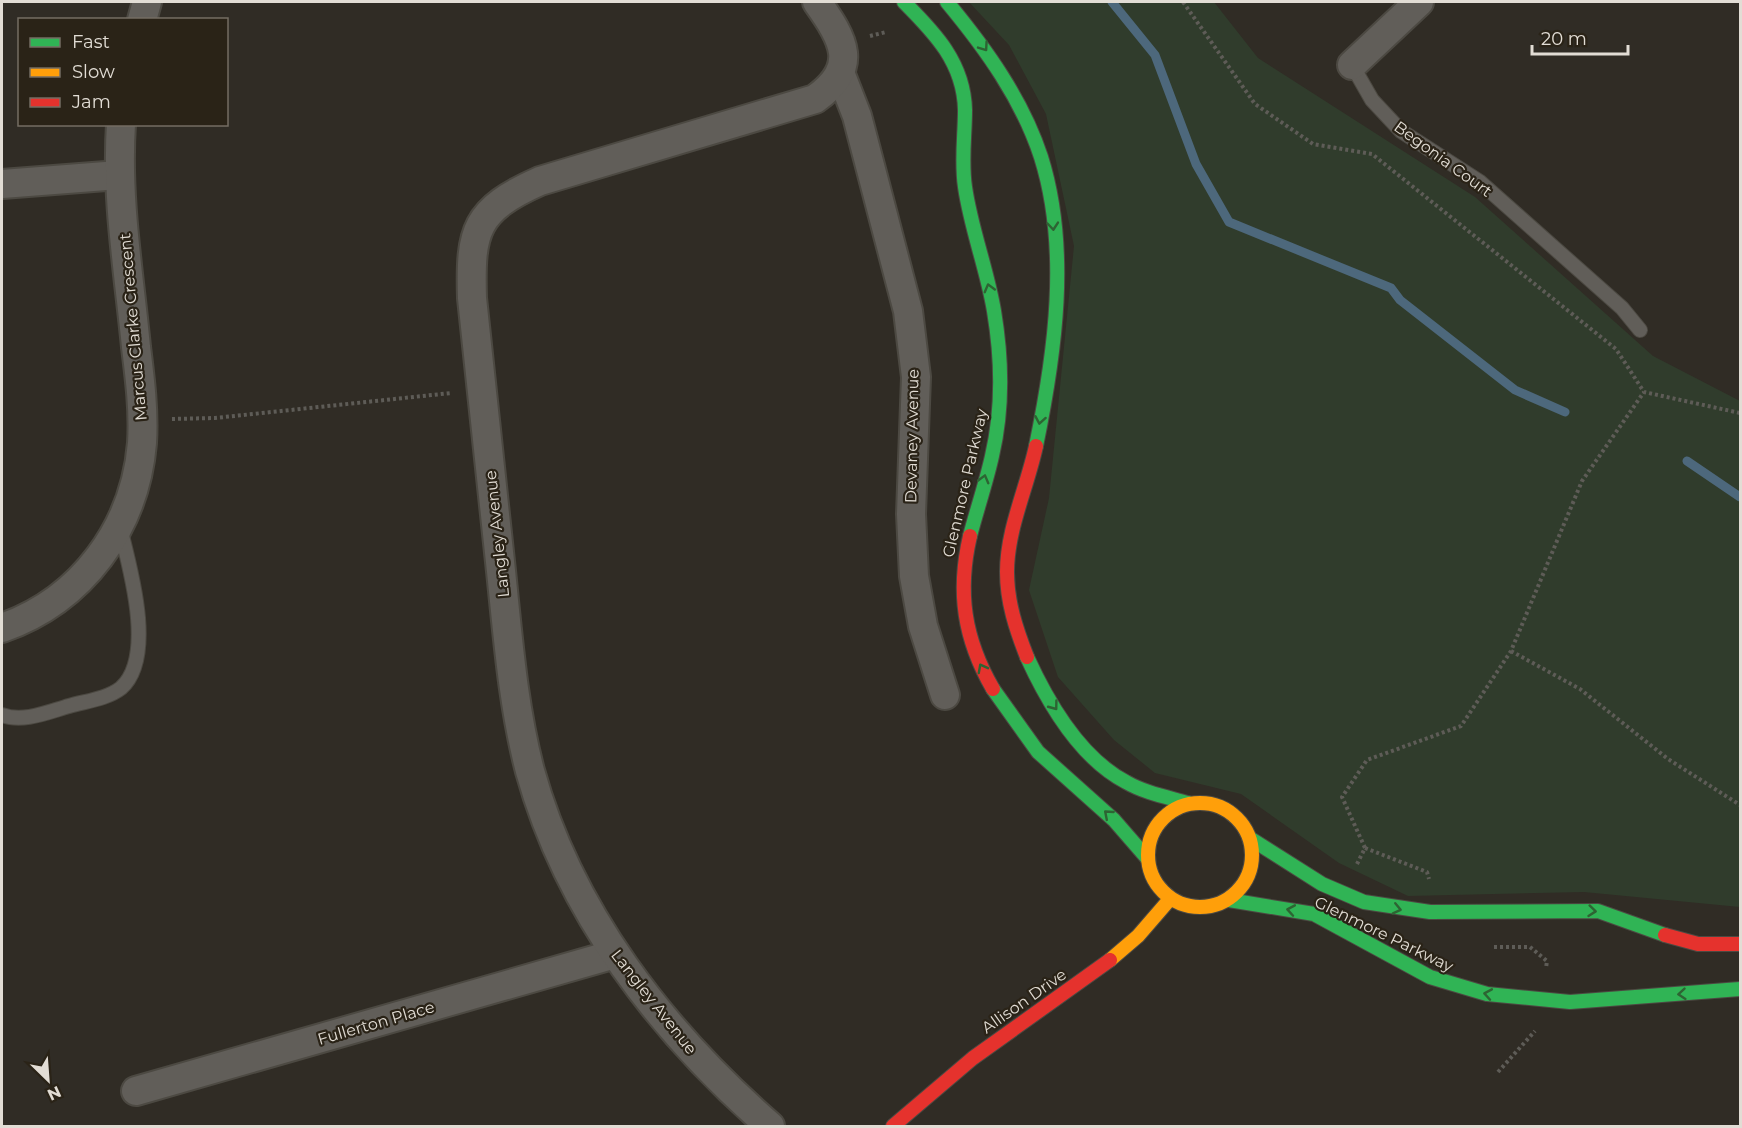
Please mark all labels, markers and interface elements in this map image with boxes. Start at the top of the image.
legend [18,18,228,126]
scale bar [1532,18,1628,56]
text: 20 m [1541,28,1587,50]
text: Fast [72,31,110,53]
one-way arrow [977,40,988,51]
text: Slow [72,61,115,83]
text: Jam [71,91,111,113]
street label: Begonia Court [1390,117,1496,201]
one-way arrow [1046,222,1059,231]
street label: Marcus Clarke Crescent [115,232,151,421]
one-way arrow [984,283,997,293]
street label: Devaney Avenue [901,369,923,503]
street label: Glenmore Parkway [939,407,991,559]
one-way arrow [1035,415,1047,425]
street label: Langley Avenue [481,469,513,599]
one-way arrow [977,474,989,485]
one-way arrow [978,664,989,674]
one-way arrow [1046,700,1057,711]
one-way arrow [1104,810,1115,821]
street label: Glenmore Parkway [1312,892,1457,976]
one-way arrow [1392,902,1402,915]
one-way arrow [1286,904,1296,917]
one-way arrow [1587,904,1597,917]
street label: Langley Avenue [607,946,701,1058]
street label: Allison Drive [978,965,1070,1037]
one-way arrow [1678,987,1687,1000]
one-way arrow [1483,988,1493,1001]
street label: Fullerton Place [315,997,437,1049]
north arrow [18,1050,78,1110]
text: N [44,1082,64,1104]

